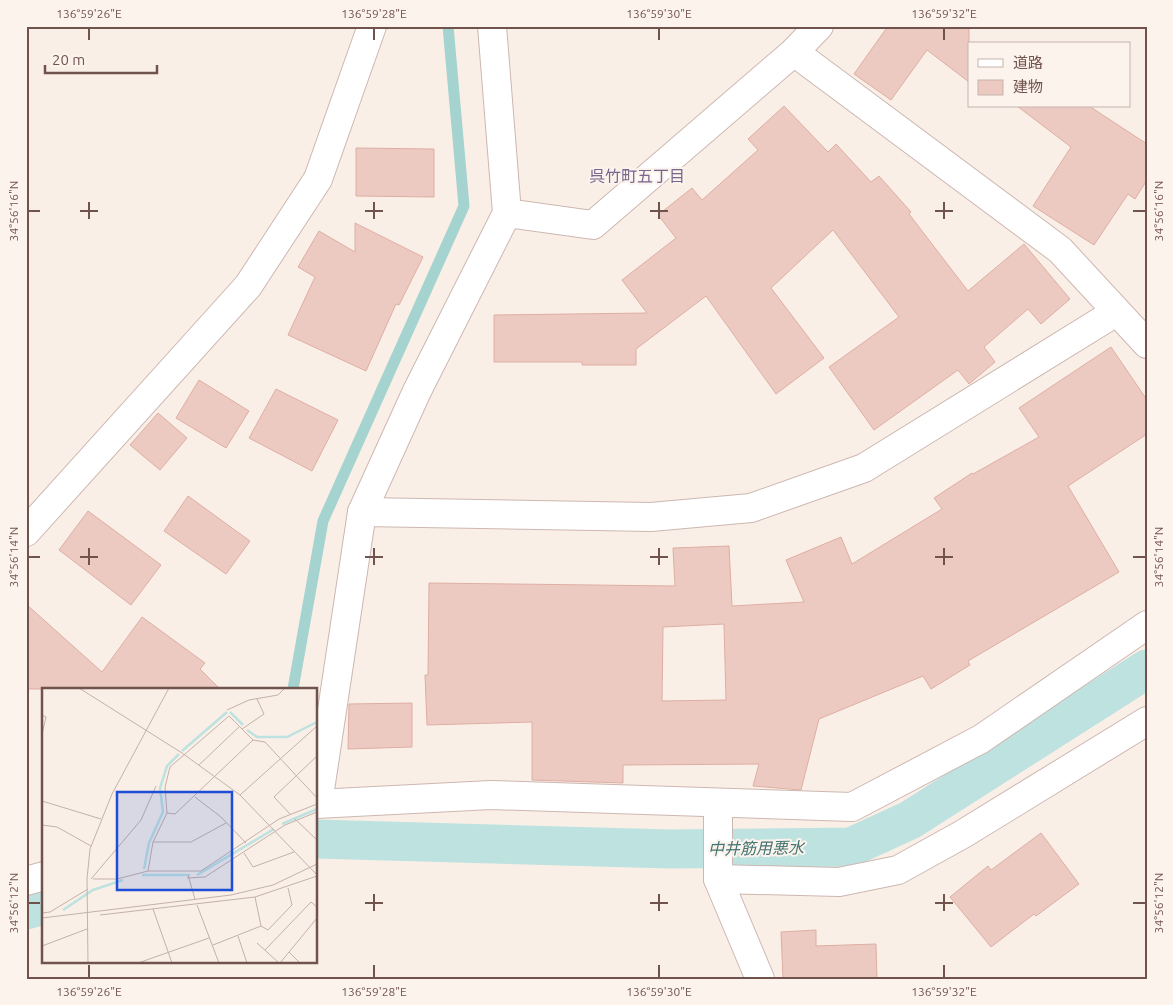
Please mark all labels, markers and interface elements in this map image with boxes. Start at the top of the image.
text: 136°59'26"E [56,7,122,20]
text: 136°59'28"E [341,7,407,20]
text: 136°59'30"E [626,7,692,20]
text: 136°59'32"E [911,7,977,20]
scale bar [45,42,158,74]
legend [968,42,1130,108]
text: 20 m [52,51,85,68]
text: 道路 [1013,54,1043,71]
text: 建物 [1013,78,1043,95]
district label: 呉竹町五丁目 [589,167,685,185]
text: 34°56'16"N [7,181,20,241]
text: 34°56'16"N [1152,181,1165,241]
text: 34°56'14"N [7,527,20,587]
text: 34°56'14"N [1152,527,1165,587]
inset map [42,688,318,962]
water label: 中井筋用悪水 [708,838,806,858]
text: 34°56'12"N [7,873,20,933]
text: 34°56'12"N [1152,873,1165,933]
text: 136°59'26"E [56,985,122,998]
text: 136°59'28"E [341,985,407,998]
text: 136°59'30"E [626,985,692,998]
text: 136°59'32"E [911,985,977,998]

